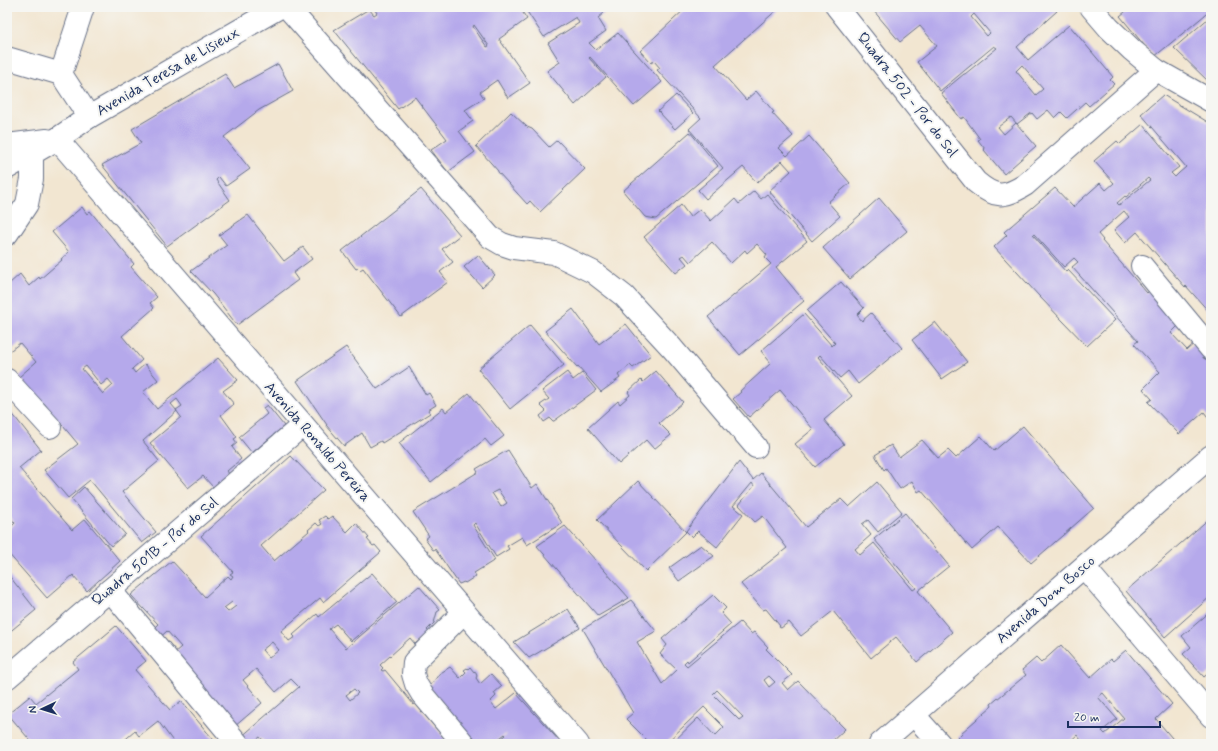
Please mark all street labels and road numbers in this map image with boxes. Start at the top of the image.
street label: Avenida Teresa de Lisieux [93,23,243,121]
street label: Quadra 502 - Por do Sol [852,28,962,162]
street label: Avenida Ronaldo Pereira [259,378,375,507]
street label: Quadra 501B - Por do Sol [87,493,223,611]
street label: Avenida Dom Bosco [992,552,1100,648]

